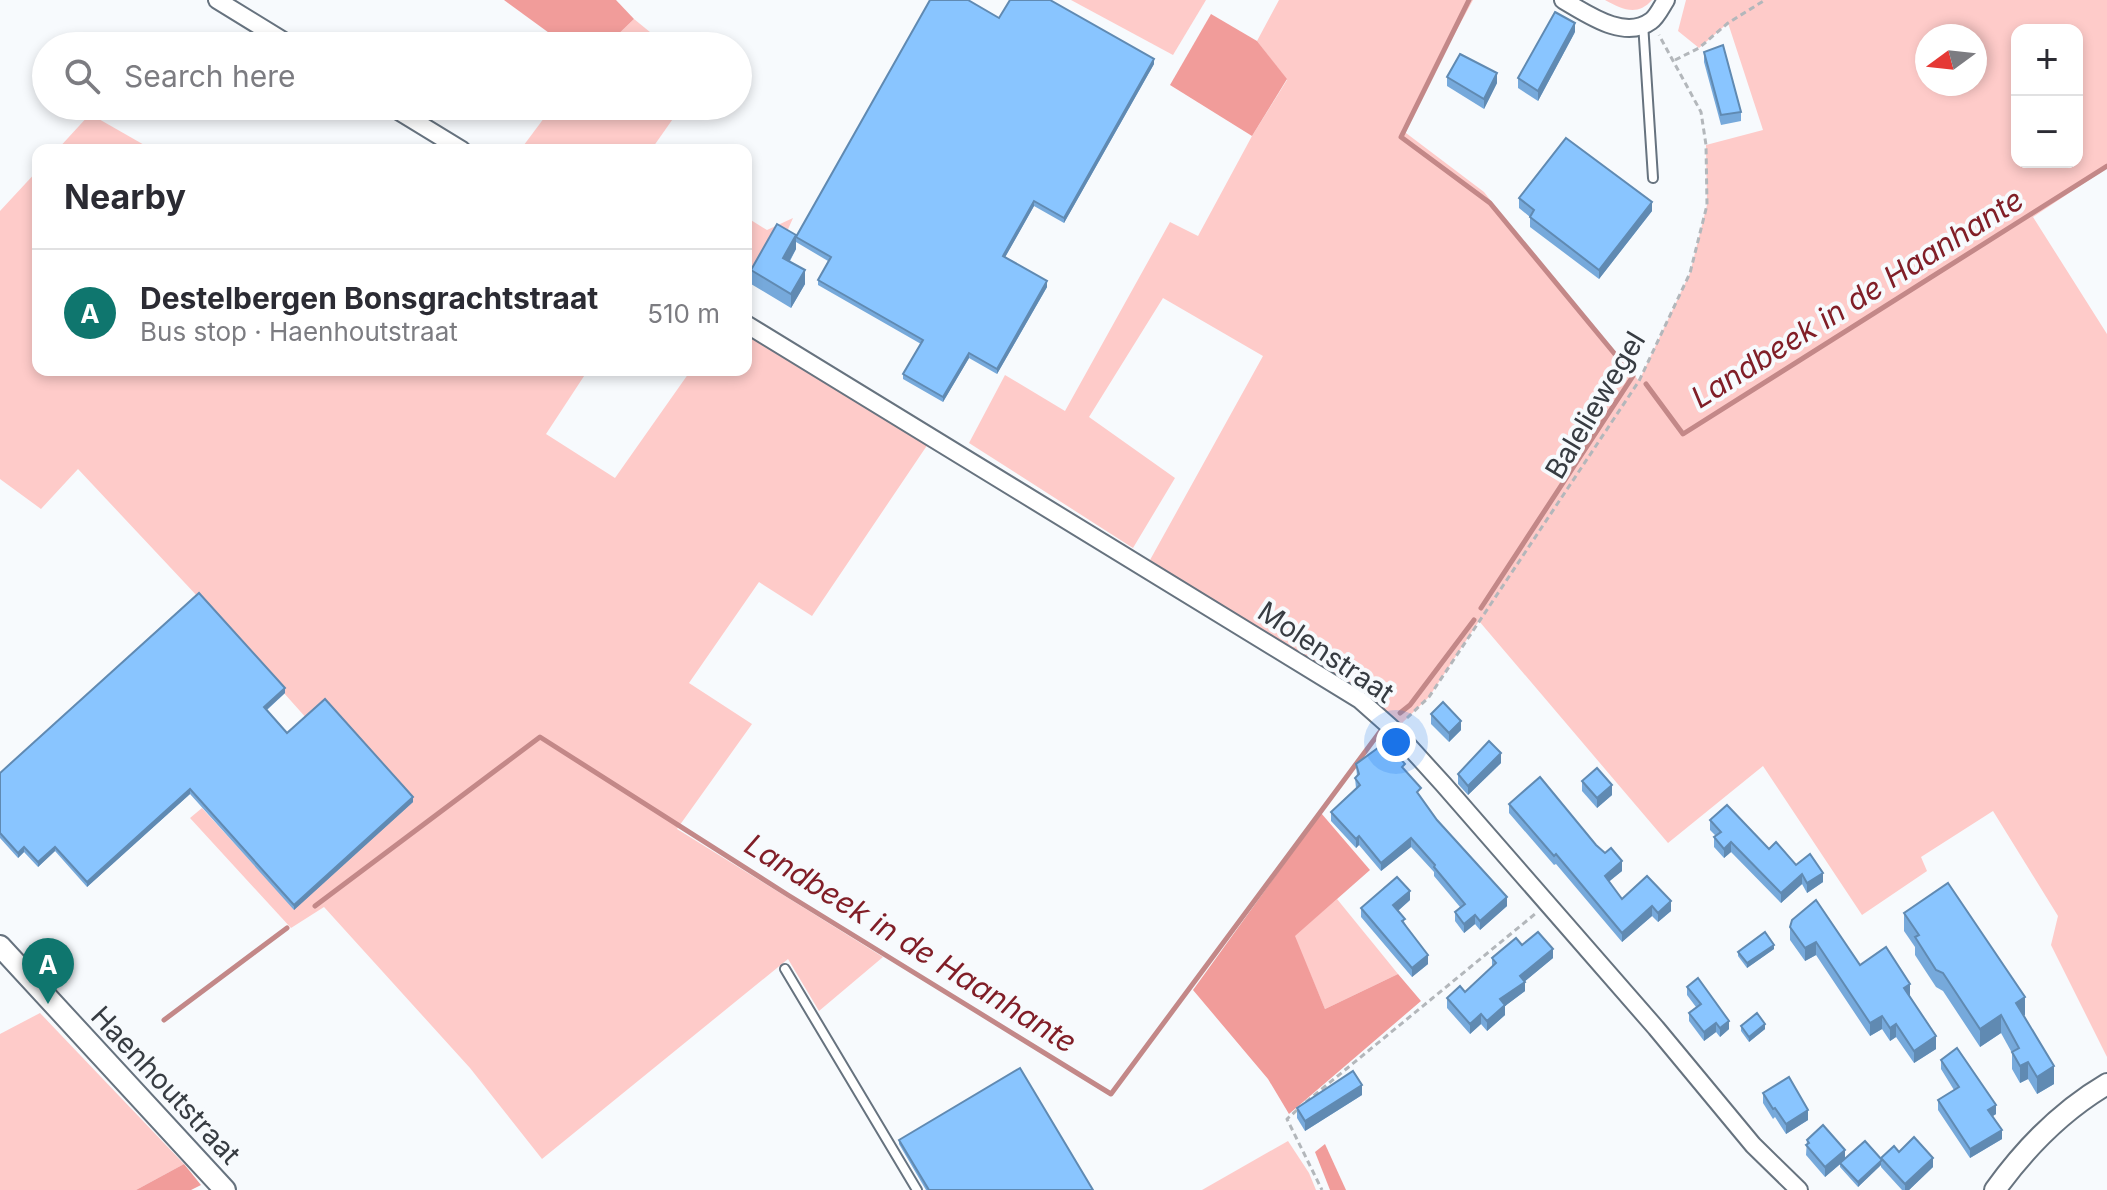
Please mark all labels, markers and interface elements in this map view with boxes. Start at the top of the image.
north arrow [1915,24,1987,96]
map controls [2011,24,2083,168]
button: + [2011,24,2083,96]
search box [32,32,752,120]
icon: search [60,54,104,98]
text: Search here [124,58,296,94]
button: − [2011,96,2083,168]
text: Nearby [64,176,186,217]
water label: Landbeek in de Haanhante [1684,181,2030,415]
text: Destelbergen Bonsgrachtstraat [140,280,598,316]
text: A [80,298,100,329]
text: 510 m [647,298,720,329]
text: Bus stop · Haenhoutstraat [140,316,458,347]
street label: Baleliewegel [1538,325,1652,485]
street label: Molenstraat [1251,594,1401,710]
your location [1376,722,1416,762]
water label: Landbeek in de Haanhante [738,826,1084,1060]
pin: A [22,938,74,1004]
street label: Haenhoutstraat [84,999,248,1171]

